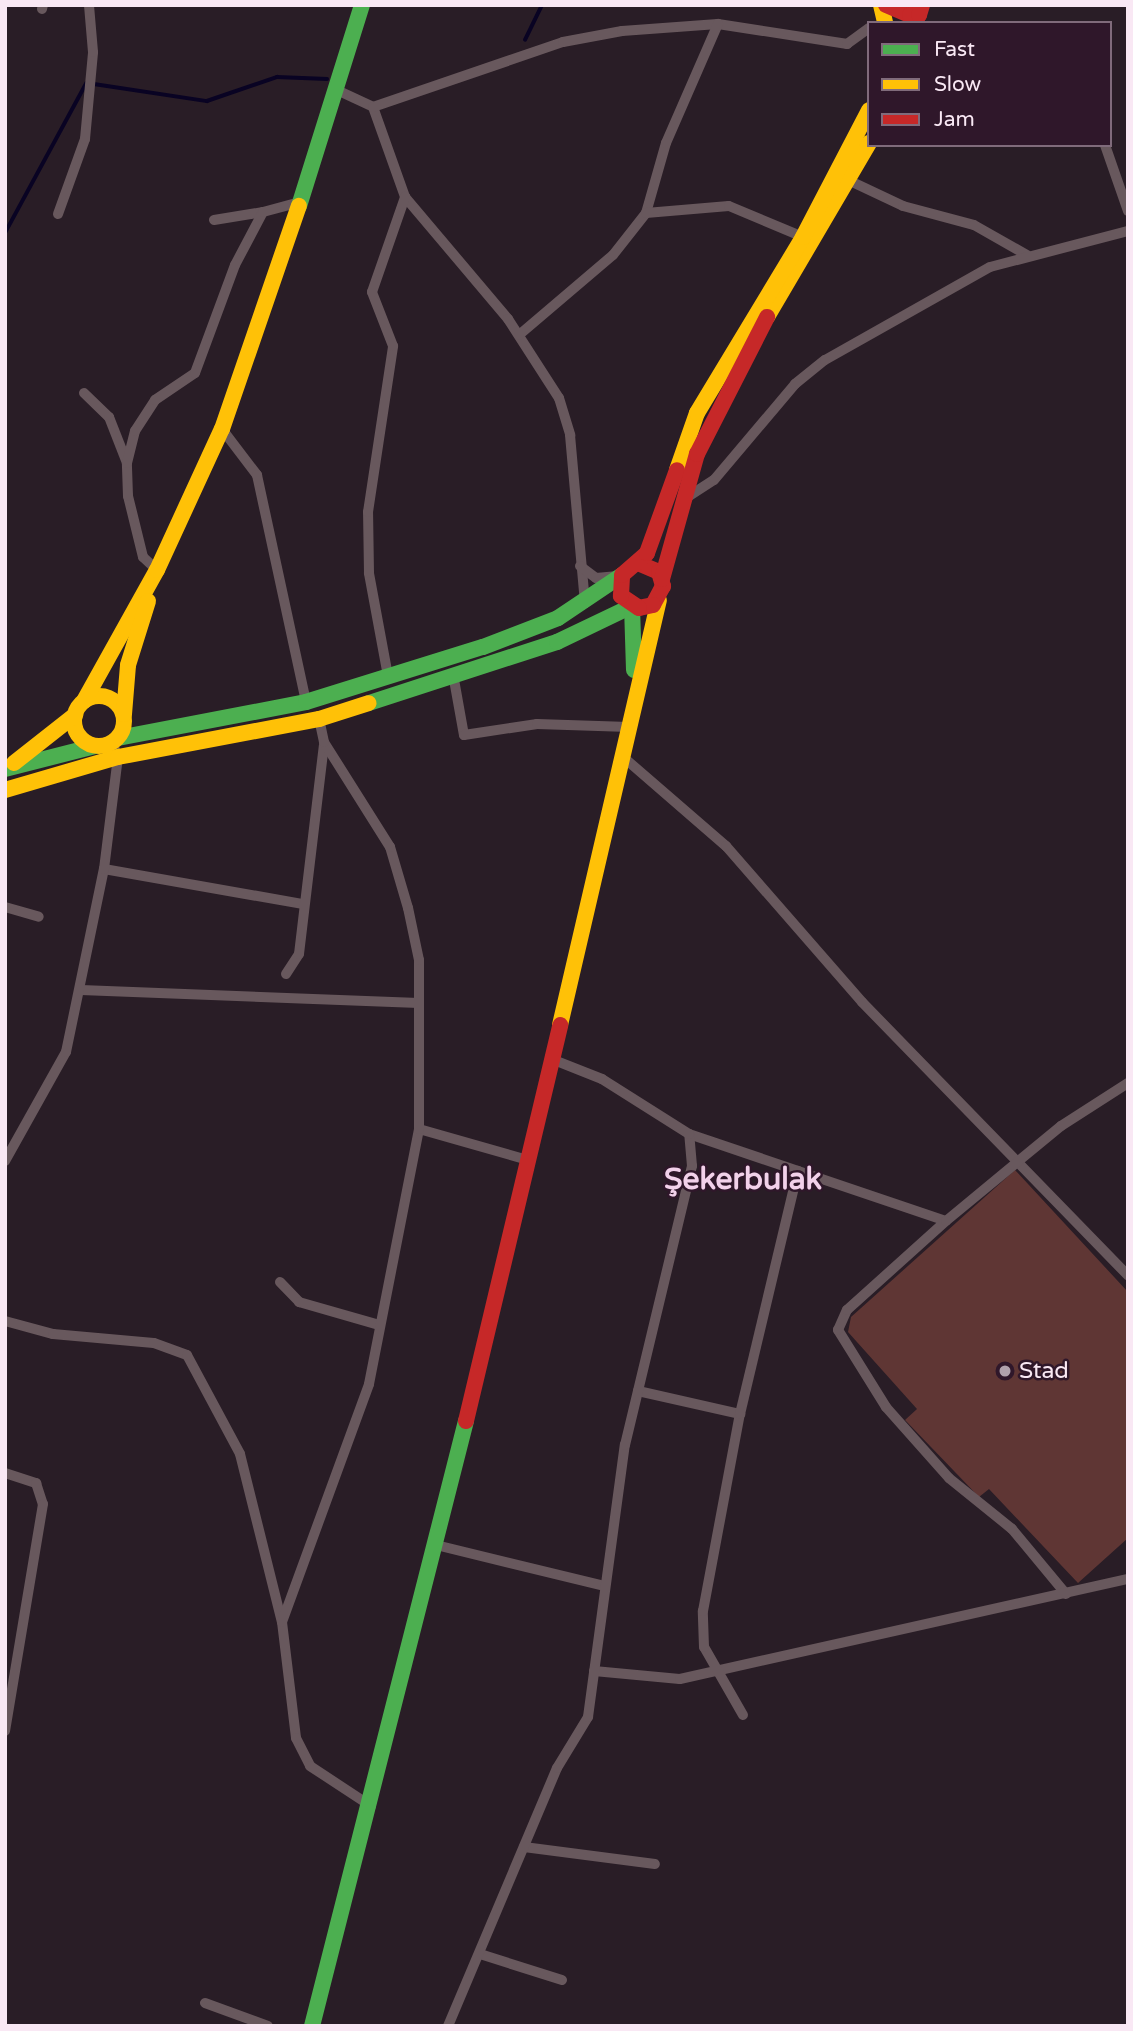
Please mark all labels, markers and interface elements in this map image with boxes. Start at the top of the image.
legend [867,21,1112,147]
text: Fast [934,37,975,62]
text: Slow [934,72,981,97]
text: Jam [934,107,975,132]
district label: Şekerbulak [664,1162,822,1198]
place label: Stad [1019,1357,1069,1385]
marker: Stad [997,1363,1013,1379]

